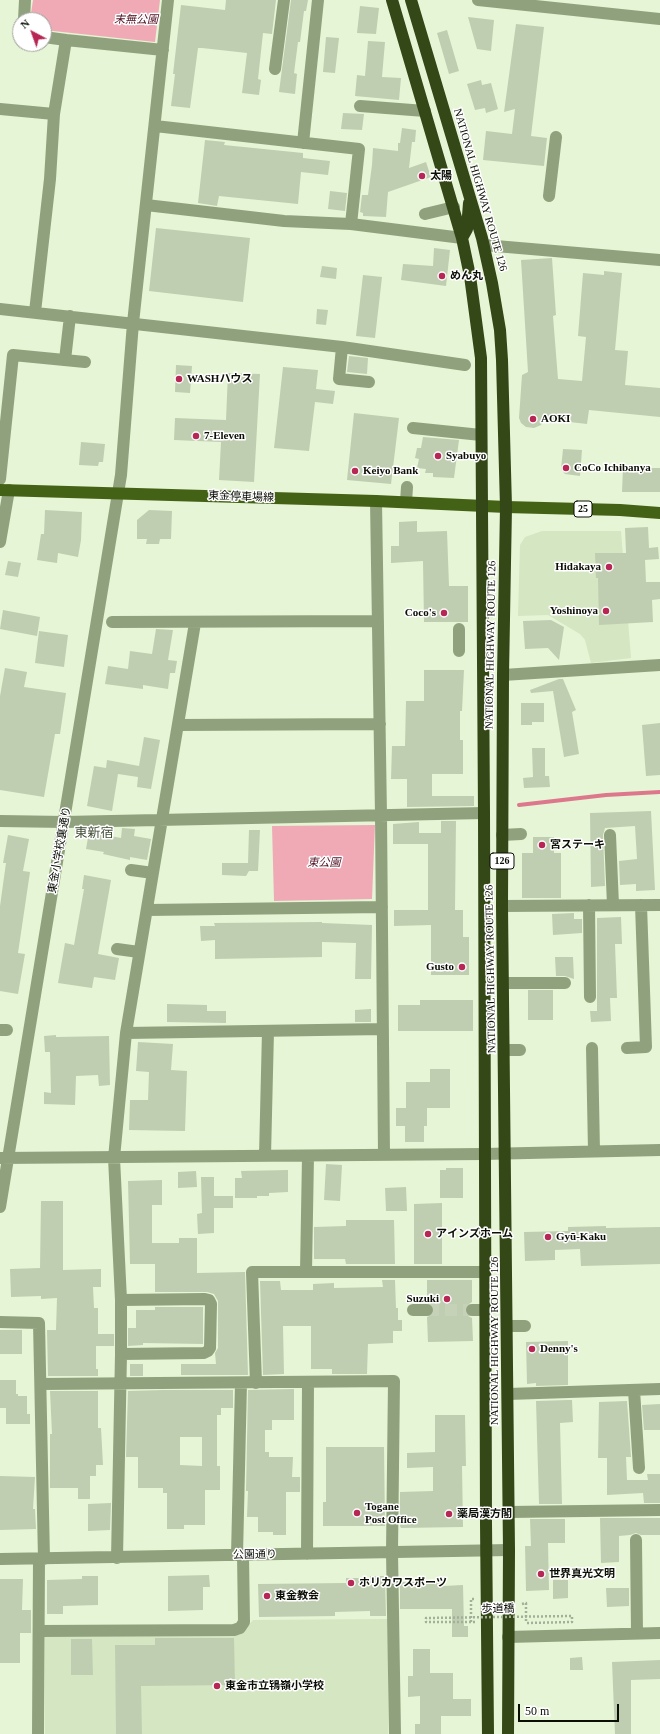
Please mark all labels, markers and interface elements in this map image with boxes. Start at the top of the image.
north arrow [12,12,52,52]
park label: 末無公園 [114,13,158,27]
text: N [18,17,32,31]
street label: NATIONAL HIGHWAY ROUTE 126 [450,107,510,273]
place label: 太陽 [430,169,452,183]
marker: 太陽 [417,171,427,181]
place label: めん丸 [450,269,483,283]
marker: めん丸 [437,271,447,281]
place label: WASHハウス [187,372,252,386]
marker: WASHハウス [174,374,184,384]
place label: AOKI [541,412,570,426]
marker: AOKI [528,414,538,424]
place label: 7-Eleven [204,429,245,443]
marker: 7-Eleven [191,431,201,441]
place label: Syabuyo [446,449,486,463]
marker: Syabuyo [433,451,443,461]
place label: CoCo Ichibanya [574,461,651,475]
marker: CoCo Ichibanya [561,463,571,473]
place label: Keiyo Bank [363,464,418,478]
marker: Keiyo Bank [350,466,360,476]
street label: 東金停車場線 [208,489,274,505]
road number: 25 [574,501,592,517]
place label: Hidakaya [555,560,601,574]
street label: NATIONAL HIGHWAY ROUTE 126 [483,561,499,729]
marker: Hidakaya [604,562,614,572]
place label: Yoshinoya [550,604,598,618]
place label: Coco's [405,606,436,620]
marker: Yoshinoya [601,606,611,616]
marker: Coco's [439,608,449,618]
street label: 東金小学校裏通り [46,806,74,894]
district label: 東新宿 [75,826,113,842]
place label: 宮ステーキ [550,838,605,852]
marker: 宮ステーキ [537,840,547,850]
road number: 126 [490,853,514,869]
park label: 東公園 [308,856,340,870]
street label: NATIONAL HIGHWAY ROUTE 126 [483,885,499,1053]
place label: Gusto [426,960,454,974]
marker: Gusto [457,962,467,972]
place label: アインズホーム [436,1227,513,1241]
marker: アインズホーム [423,1229,433,1239]
place label: Gyū-Kaku [556,1230,606,1244]
marker: Gyū-Kaku [543,1232,553,1242]
street label: NATIONAL HIGHWAY ROUTE 126 [488,1257,502,1425]
place label: Suzuki [407,1292,439,1306]
marker: Suzuki [442,1294,452,1304]
place label: Denny's [540,1342,578,1356]
marker: Denny's [527,1344,537,1354]
place label: Togane Post Office [365,1500,417,1526]
place label: 薬局漢方閣 [457,1507,512,1521]
marker: Togane Post Office [352,1508,362,1518]
marker: 薬局漢方閣 [444,1509,454,1519]
street label: 公園通り [233,1548,277,1562]
place label: 世界真光文明 [549,1567,615,1581]
marker: 世界真光文明 [536,1569,546,1579]
place label: ホリカワスポーツ [359,1576,447,1590]
marker: ホリカワスポーツ [346,1578,356,1588]
place label: 東金教会 [275,1589,319,1603]
marker: 東金教会 [262,1591,272,1601]
street label: 歩道橋 [482,1602,514,1616]
place label: 東金市立鴇嶺小学校 [225,1679,324,1693]
marker: 東金市立鴇嶺小学校 [212,1681,222,1691]
scale bar [520,1696,621,1722]
text: 50 m [525,1704,549,1718]

